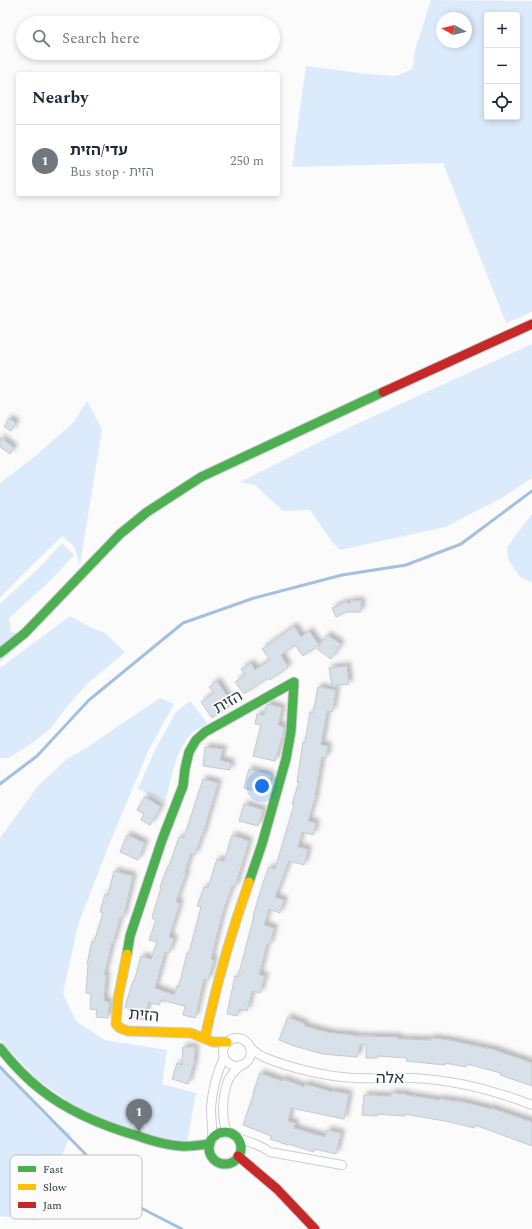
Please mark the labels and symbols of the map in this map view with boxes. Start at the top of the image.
north arrow [436,12,472,48]
street label: הזית [209,684,247,720]
your location [252,776,272,796]
street label: הזית [128,1002,160,1028]
street label: אלה [376,1066,404,1090]
pin: 1 [126,1099,152,1132]
legend [10,1155,142,1219]
text: Fast [43,1161,64,1178]
text: Slow [43,1179,67,1196]
text: Jam [43,1197,62,1214]

